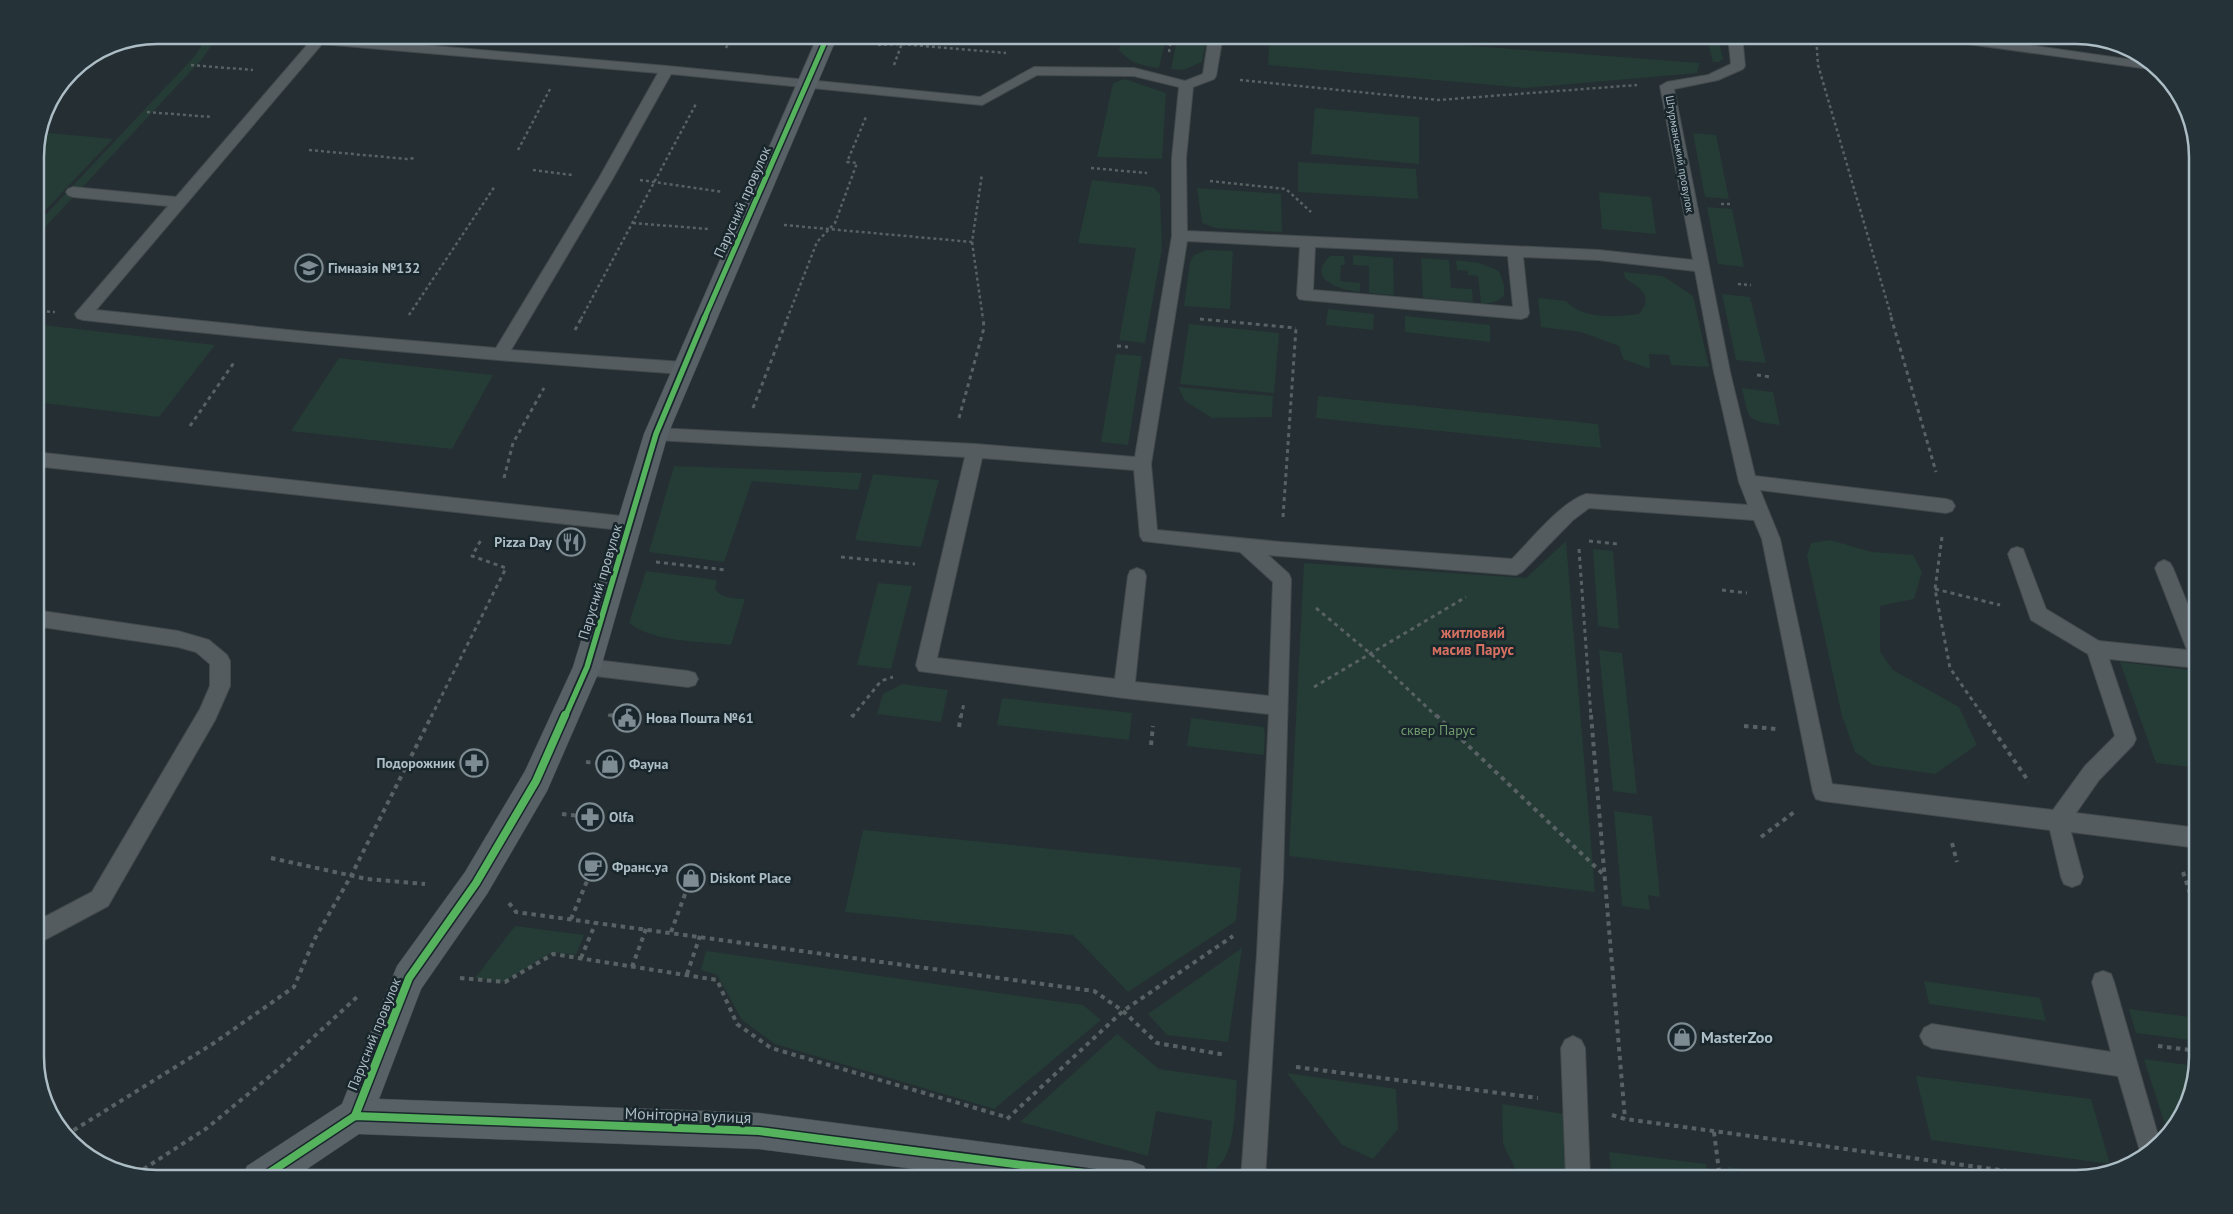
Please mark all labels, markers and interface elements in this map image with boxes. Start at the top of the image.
street label: Штурманський провулок [1663,94,1697,214]
street label: Парусний провулок [709,143,775,260]
school or university icon: Гімназія №132 [294,253,324,283]
place label: Гімназія №132 [328,259,420,277]
street label: Парусний провулок [574,522,626,642]
restaurant icon: Pizza Day [556,527,586,557]
place label: Pizza Day [494,533,552,551]
district label: житловий масив Парус [1432,623,1514,659]
public building icon: Нова Пошта №61 [612,703,642,733]
place label: Нова Пошта №61 [646,709,754,727]
park label: сквер Парус [1401,721,1475,739]
pharmacy icon: Подорожник [459,748,489,778]
shop icon: Фауна [595,749,625,779]
place label: Подорожник [376,754,455,772]
place label: Фауна [629,755,668,773]
pharmacy icon: Olfa [575,802,605,832]
place label: Olfa [609,808,634,826]
cafe icon: Франс.уа [578,852,608,882]
place label: Франс.уа [612,858,668,876]
shop icon: Diskont Place [676,863,706,893]
place label: Diskont Place [710,869,791,887]
street label: Парусний провулок [343,975,405,1093]
shop icon: MasterZoo [1667,1022,1697,1052]
place label: MasterZoo [1701,1027,1773,1047]
street label: Моніторна вулиця [624,1103,752,1127]

